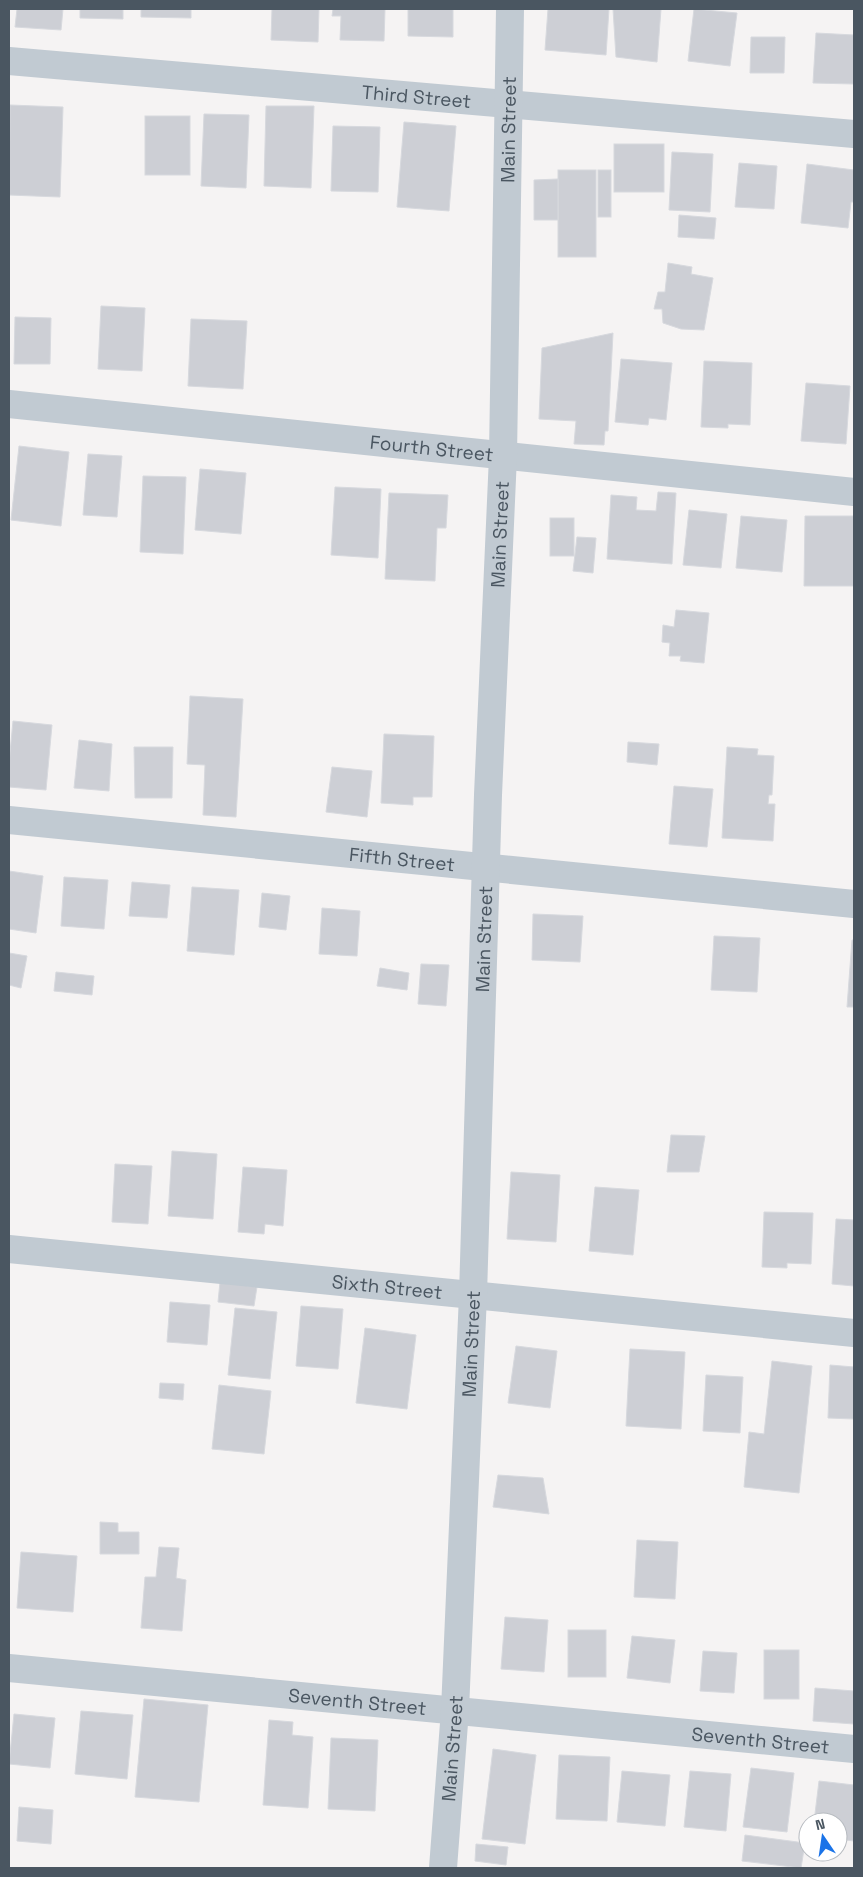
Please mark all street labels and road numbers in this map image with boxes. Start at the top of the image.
street label: Main Street [495,76,521,183]
street label: Third Street [361,79,472,113]
street label: Fourth Street [369,429,495,467]
street label: Main Street [485,480,514,588]
street label: Fifth Street [348,841,456,877]
street label: Main Street [470,885,498,993]
street label: Sixth Street [331,1269,444,1305]
street label: Main Street [456,1290,486,1398]
street label: Seventh Street [287,1682,427,1720]
street label: Main Street [436,1695,468,1802]
street label: Seventh Street [690,1721,831,1759]

